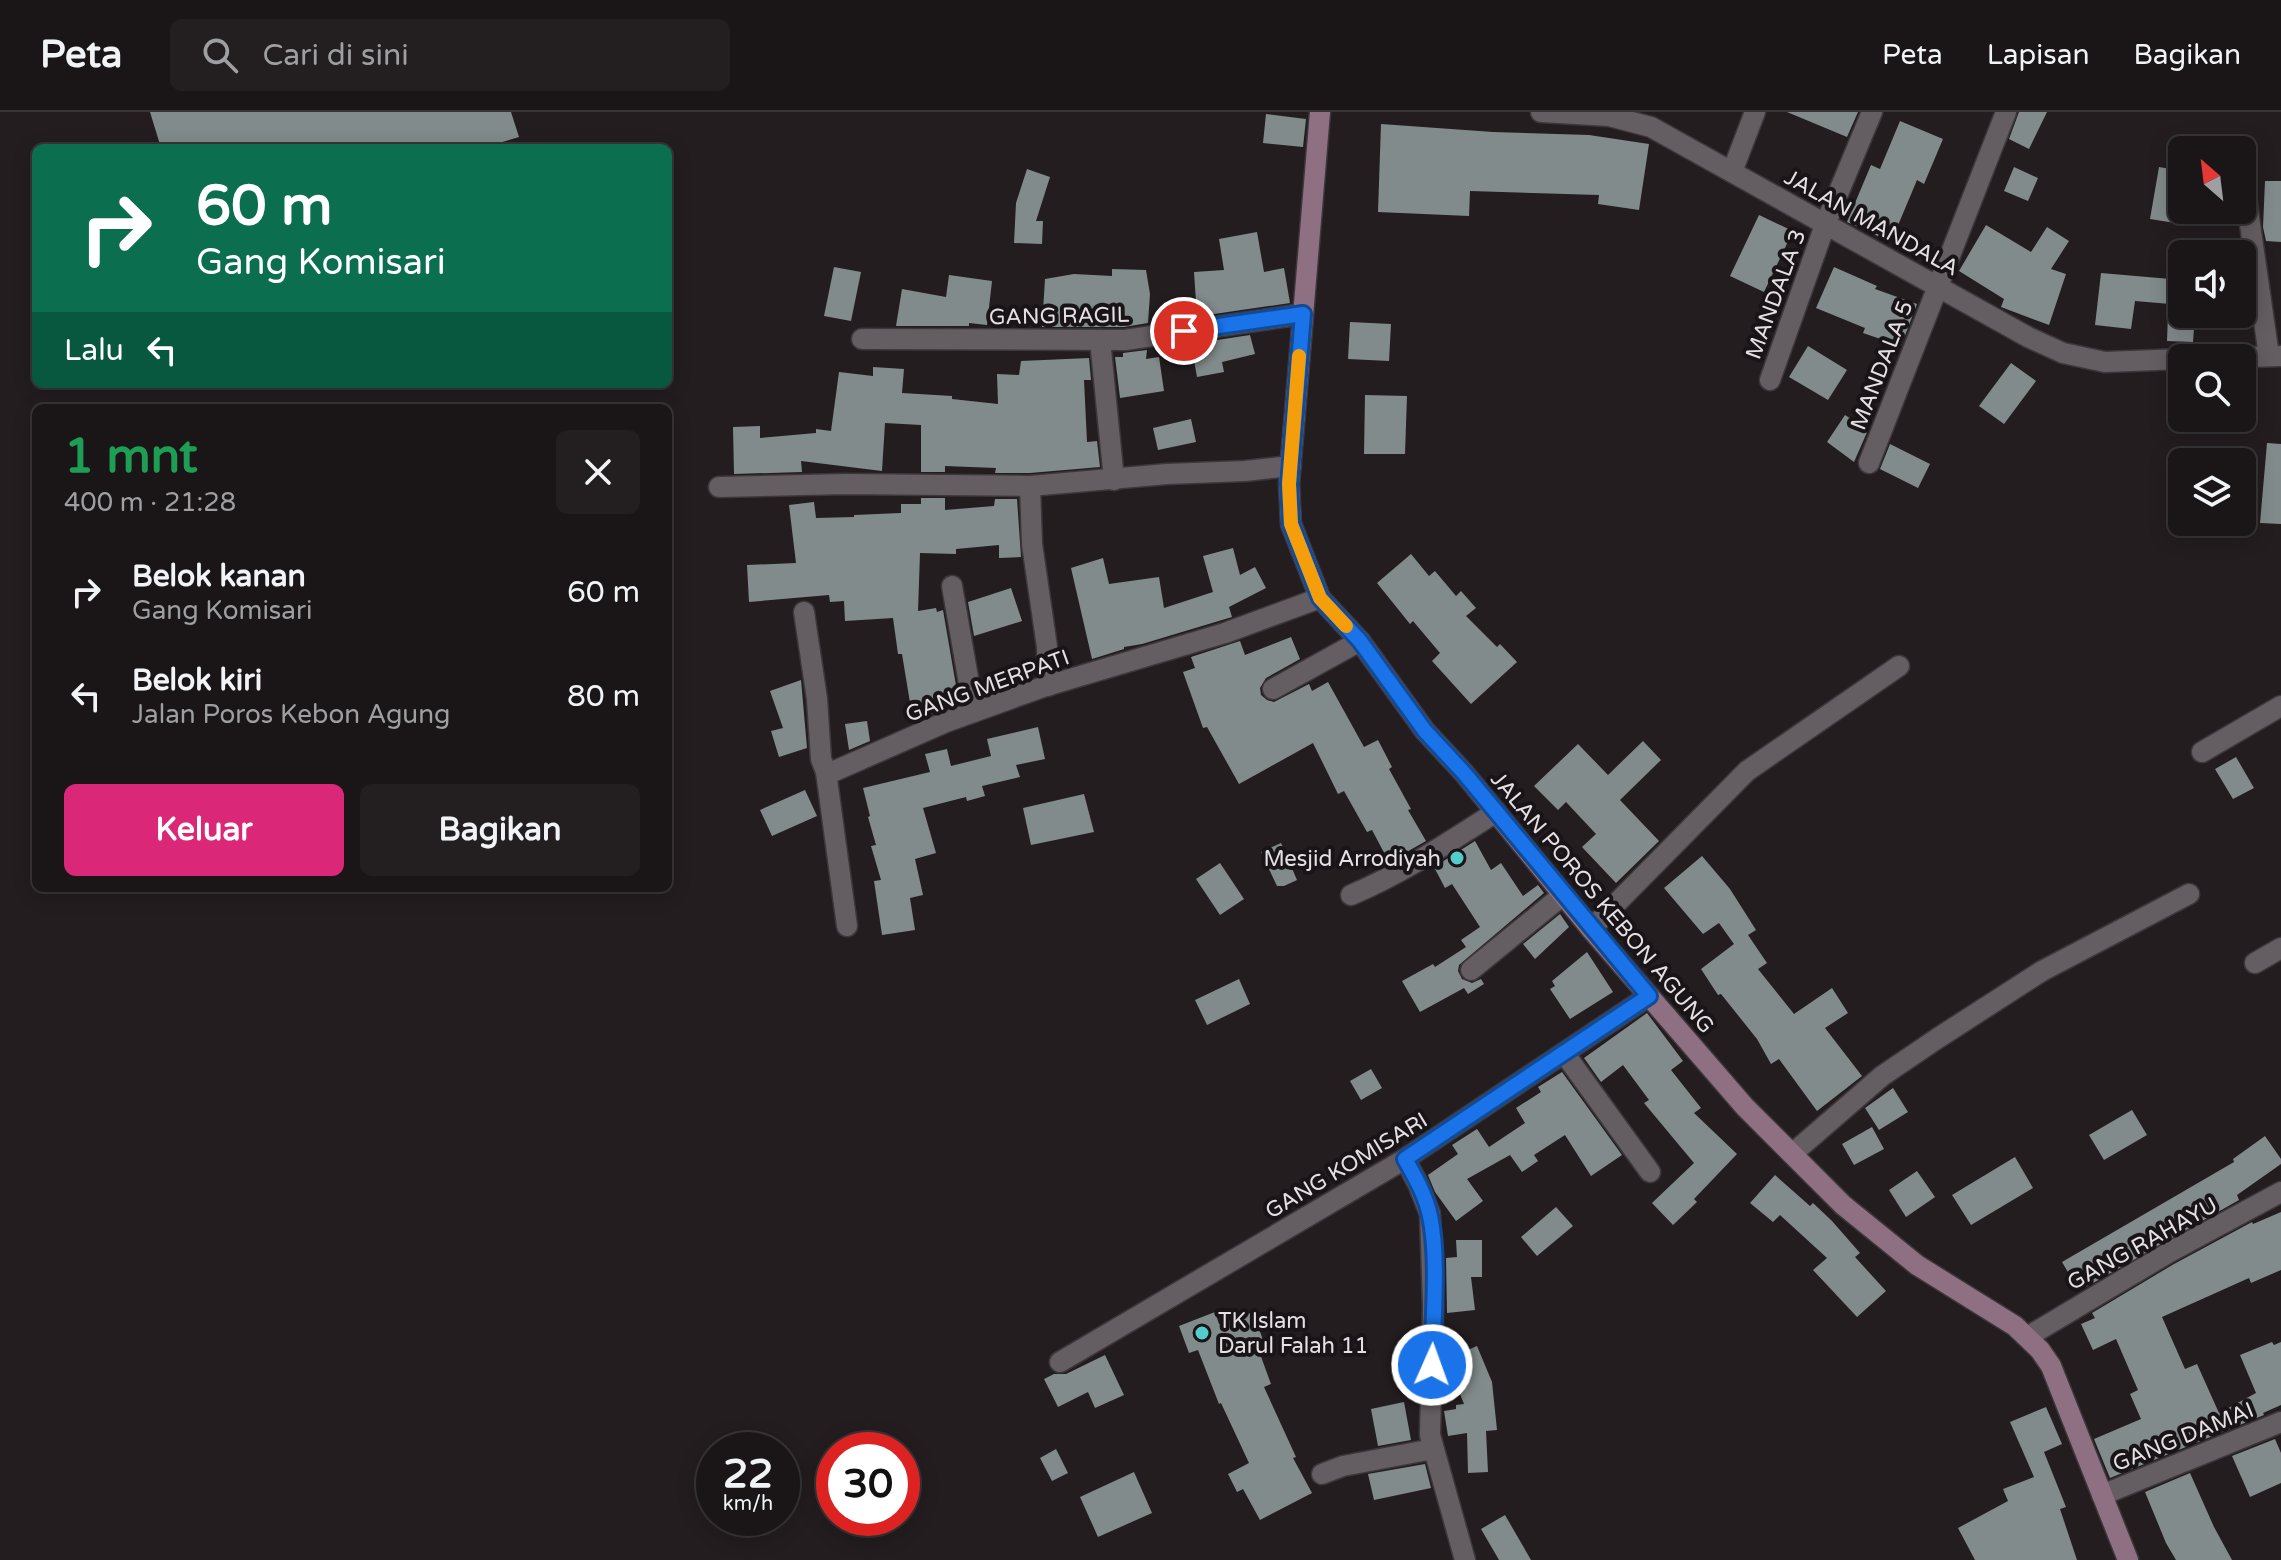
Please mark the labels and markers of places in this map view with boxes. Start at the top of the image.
pin [1150,297,1218,365]
place label: Mesjid Arrodiyah [1263,846,1441,872]
marker: Mesjid Arrodiyah [1448,849,1466,867]
place label: TK Islam Darul Falah 11 [1218,1308,1368,1359]
marker: TK Islam Darul Falah 11 [1193,1324,1211,1342]

